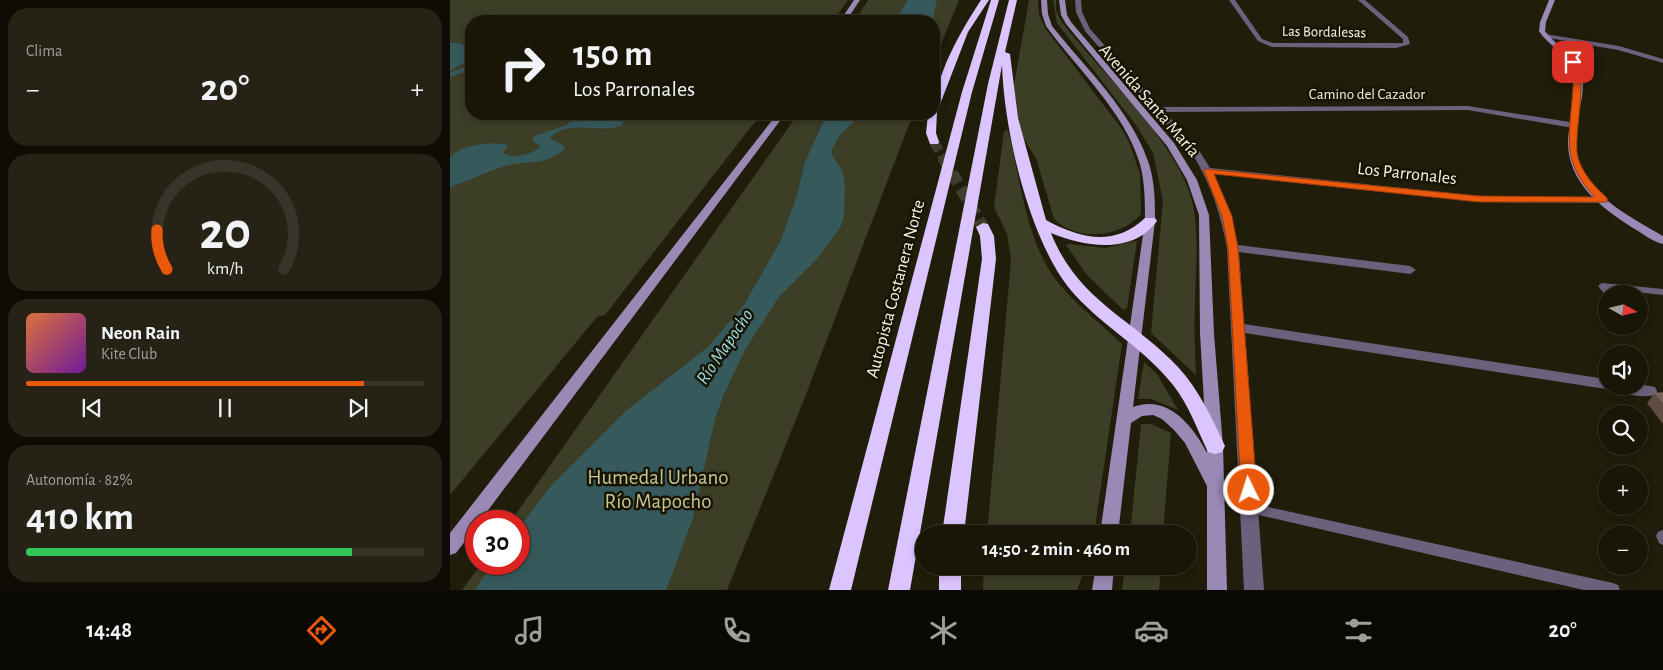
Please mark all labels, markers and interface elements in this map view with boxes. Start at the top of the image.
street label: Las Bordalesas [1282,24,1366,40]
icon: right [490,35,555,100]
text: 150 m [573,37,653,72]
street label: Avenida Santa María [1095,41,1203,161]
pin [1552,41,1594,83]
text: Clima [26,43,62,59]
icon: arrive [1559,48,1587,76]
text: 20° [201,70,249,108]
text: − [26,76,39,104]
text: + [411,76,424,104]
text: Los Parronales [573,78,695,100]
street label: Camino del Cazador [1309,87,1425,102]
street label: Los Parronales [1356,160,1458,188]
street label: Autopista Costanera Norte [864,198,928,380]
text: 20 [199,206,251,258]
text: km/h [207,260,243,278]
north arrow [1598,285,1648,335]
map controls [1598,285,1648,575]
water label: Río Mapocho [693,306,757,388]
text: Neon Rain [101,324,180,343]
button: sound [1598,345,1648,395]
text: Kite Club [101,346,157,362]
icon: previous [78,394,106,422]
icon: pause [211,394,239,422]
icon: next [344,394,372,422]
button: search [1598,405,1648,455]
position arrow [1222,463,1274,515]
button: + [1598,465,1648,515]
park label: Humedal Urbano Río Mapocho [587,467,729,512]
text: Autonomía · 82% [26,472,133,488]
text: 410 km [26,499,134,537]
speed limit sign: 30 [465,510,530,575]
button: − [1598,525,1648,575]
text: 14:50 · 2 min · 460 m [982,540,1130,559]
icon: directions [304,613,339,648]
icon: music [512,613,547,648]
icon: phone [719,613,754,648]
icon: climate [926,613,961,648]
icon: car [1134,613,1169,648]
icon: filters [1341,613,1376,648]
text: 14:48 [86,619,132,641]
text: 20° [1549,619,1577,641]

